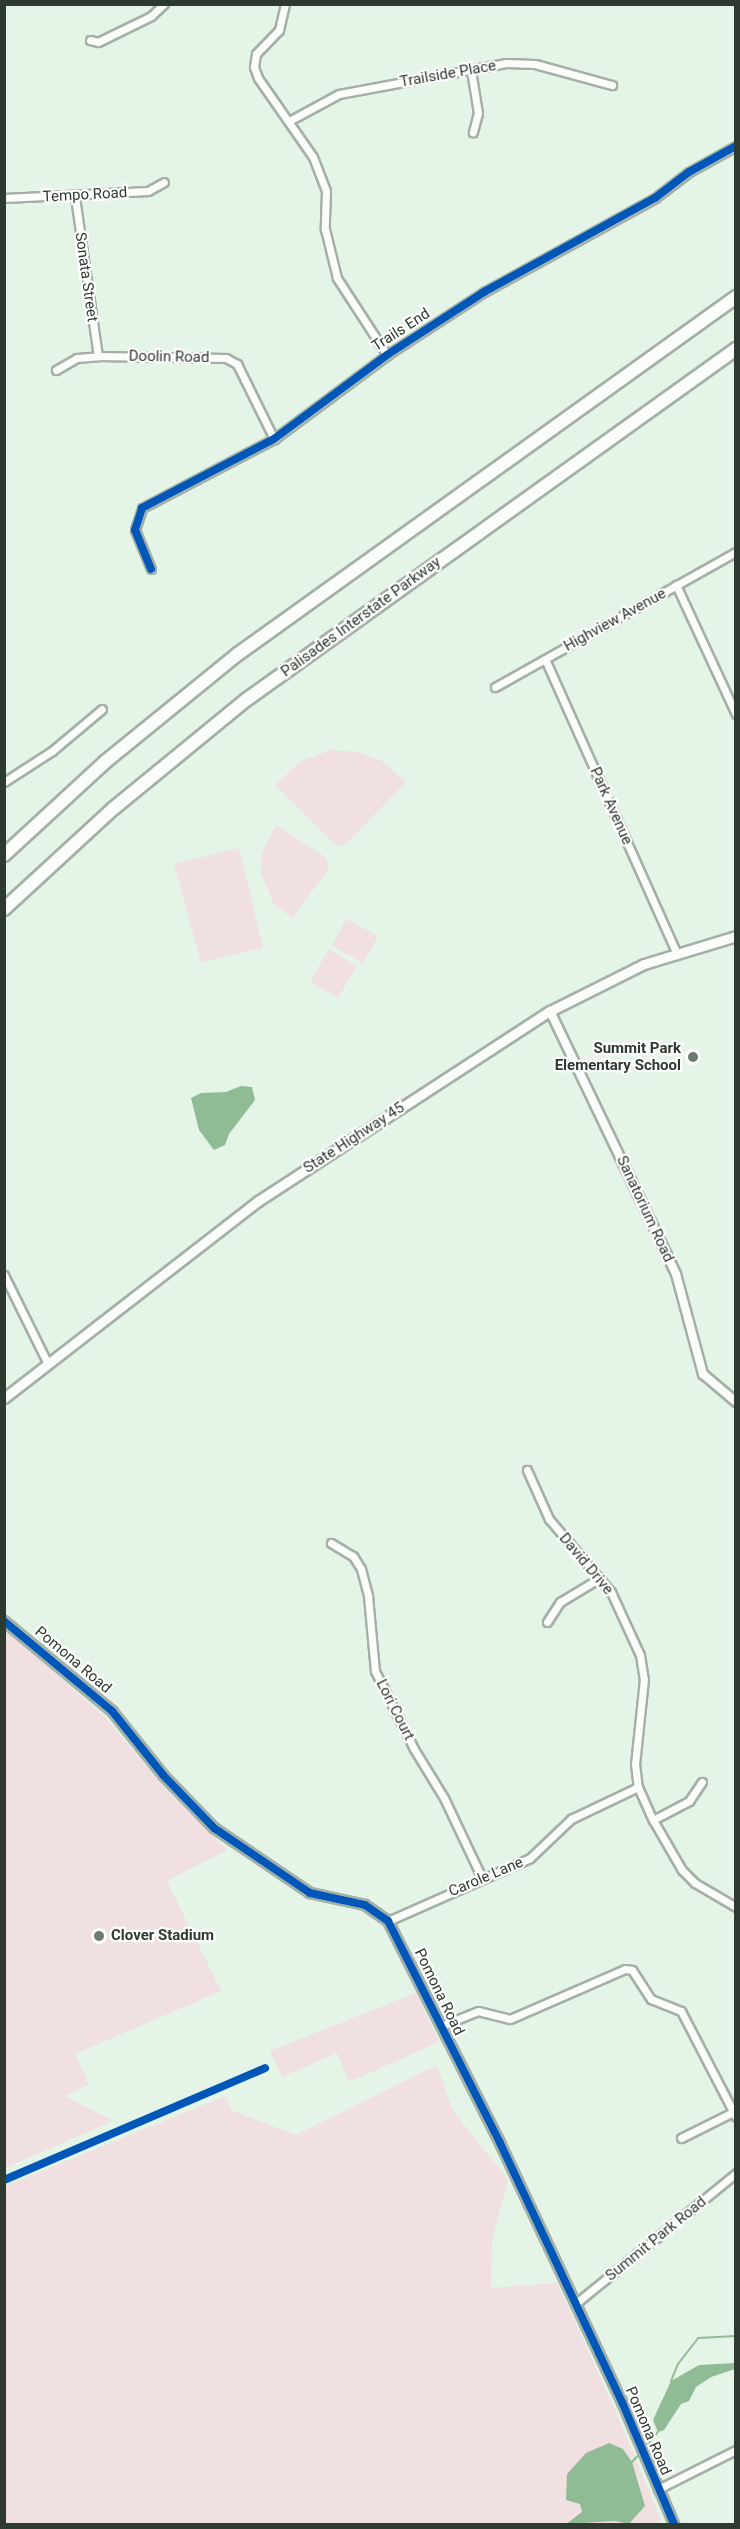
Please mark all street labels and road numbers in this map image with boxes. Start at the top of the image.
street label: Trailside Place [399,57,497,91]
street label: Tempo Road [42,184,128,206]
street label: Sonata Street [71,231,101,323]
street label: Trails End [369,305,433,355]
street label: Doolin Road [129,347,209,367]
street label: Palisades Interstate Parkway [278,553,444,681]
street label: Highview Avenue [561,585,669,655]
street label: Park Avenue [586,764,636,848]
street label: State Highway 45 [300,1099,408,1177]
street label: Sanatorium Road [613,1153,677,1265]
street label: David Drive [555,1530,617,1598]
street label: Pomona Road [31,1623,115,1697]
street label: Lori Court [372,1676,418,1744]
street label: Carole Lane [446,1853,526,1901]
street label: Pomona Road [410,1946,468,2038]
street label: Summit Park Road [602,2193,710,2285]
street label: Pomona Road [621,2384,675,2478]

